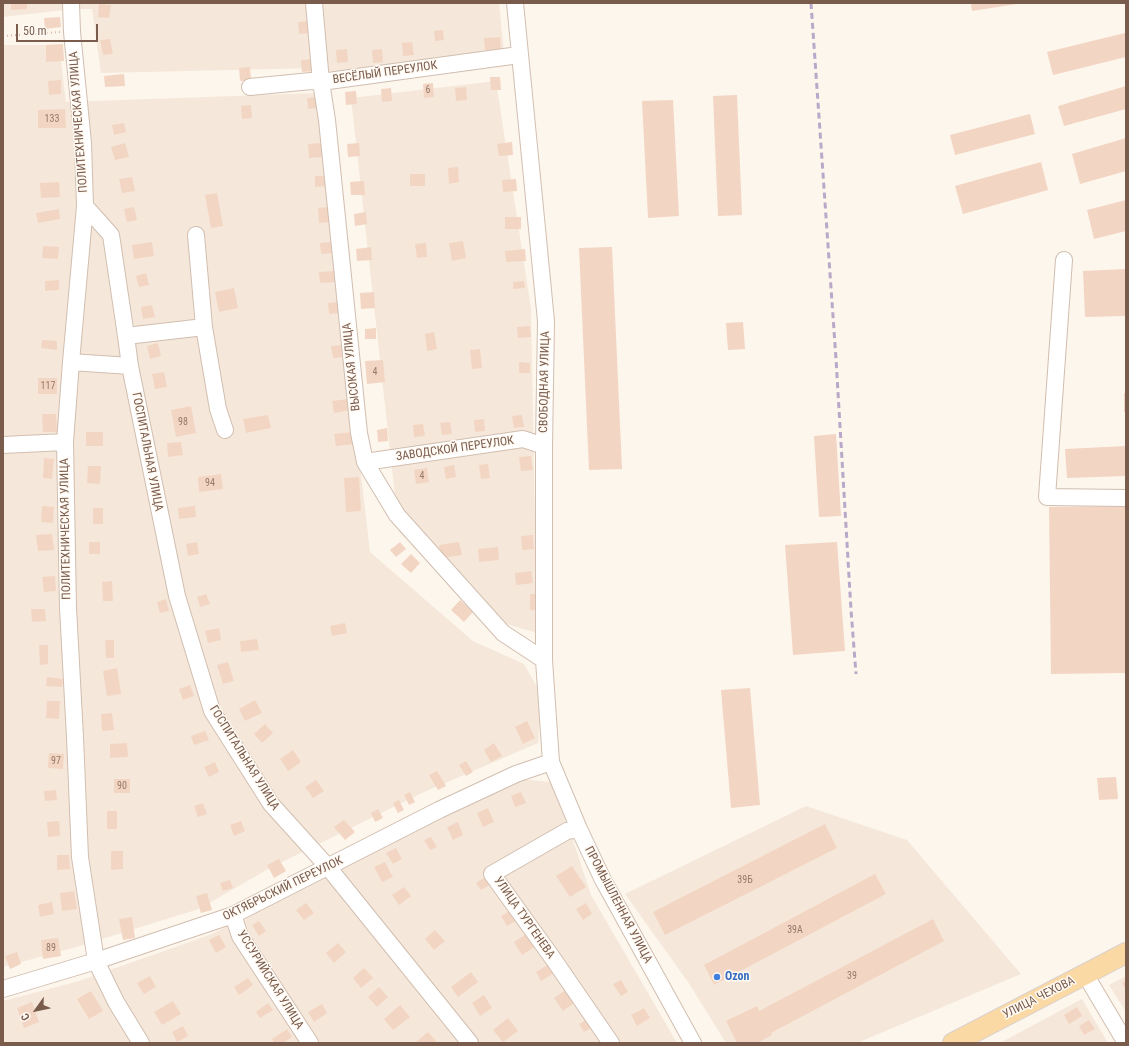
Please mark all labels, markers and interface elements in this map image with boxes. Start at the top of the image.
scale bar [18,16,100,42]
text: 50 m [23,24,47,38]
street label: ПОЛИТЕХНИЧЕСКАЯ УЛИЦА [67,51,91,193]
street label: ВЕСЁЛЫЙ ПЕРЕУЛОК [332,59,438,87]
house number: 6 [426,84,430,96]
house number: 133 [45,113,59,125]
street label: ВЫСОКАЯ УЛИЦА [340,322,364,412]
street label: СВОБОДНАЯ УЛИЦА [537,331,553,433]
house number: 4 [373,366,377,378]
house number: 117 [41,380,55,392]
street label: ГОСПИТАЛЬНАЯ УЛИЦА [128,391,166,513]
house number: 98 [178,416,188,428]
street label: ЗАВОДСКОЙ ПЕРЕУЛОК [395,434,515,464]
street label: ПОЛИТЕХНИЧЕСКАЯ УЛИЦА [58,458,74,600]
house number: 4 [420,470,424,482]
house number: 94 [205,477,215,489]
street label: ГОСПИТАЛЬНАЯ УЛИЦА [206,703,282,813]
house number: 97 [51,755,61,767]
house number: 90 [117,780,127,792]
street label: ПРОМЫШЛЕННАЯ УЛИЦА [581,844,655,966]
street label: ОКТЯБРЬСКИЙ ПЕРЕУЛОК [221,854,345,924]
street label: УЛИЦА ТУРГЕНЕВА [490,874,558,962]
house number: 39Б [737,874,753,886]
house number: 39А [787,924,803,936]
street label: УССУРИЙСКАЯ УЛИЦА [234,928,306,1032]
house number: 89 [46,942,56,954]
place label: Ozon [725,970,749,984]
house number: 39 [847,970,857,982]
marker: Ozon [712,972,722,982]
street label: УЛИЦА ЧЕХОВА [1001,974,1077,1022]
north arrow [16,990,56,1030]
text: С [18,1011,33,1023]

